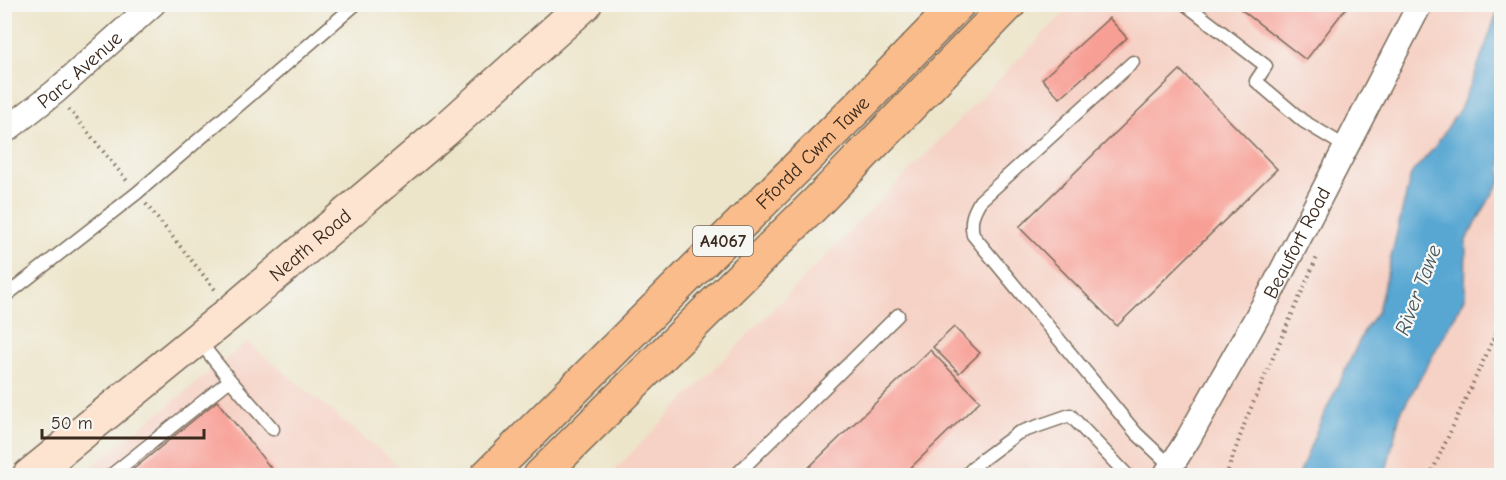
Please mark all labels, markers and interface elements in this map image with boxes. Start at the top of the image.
street label: Parc Avenue [33,26,127,113]
street label: Ffordd Cwm Tawe [751,91,874,214]
street label: Beaufort Road [1258,183,1335,302]
street label: Neath Road [265,204,356,286]
road number: A4067 [693,226,753,256]
water label: River Tawe [1390,241,1446,339]
scale bar [42,402,204,440]
text: 50 m [51,413,93,434]

